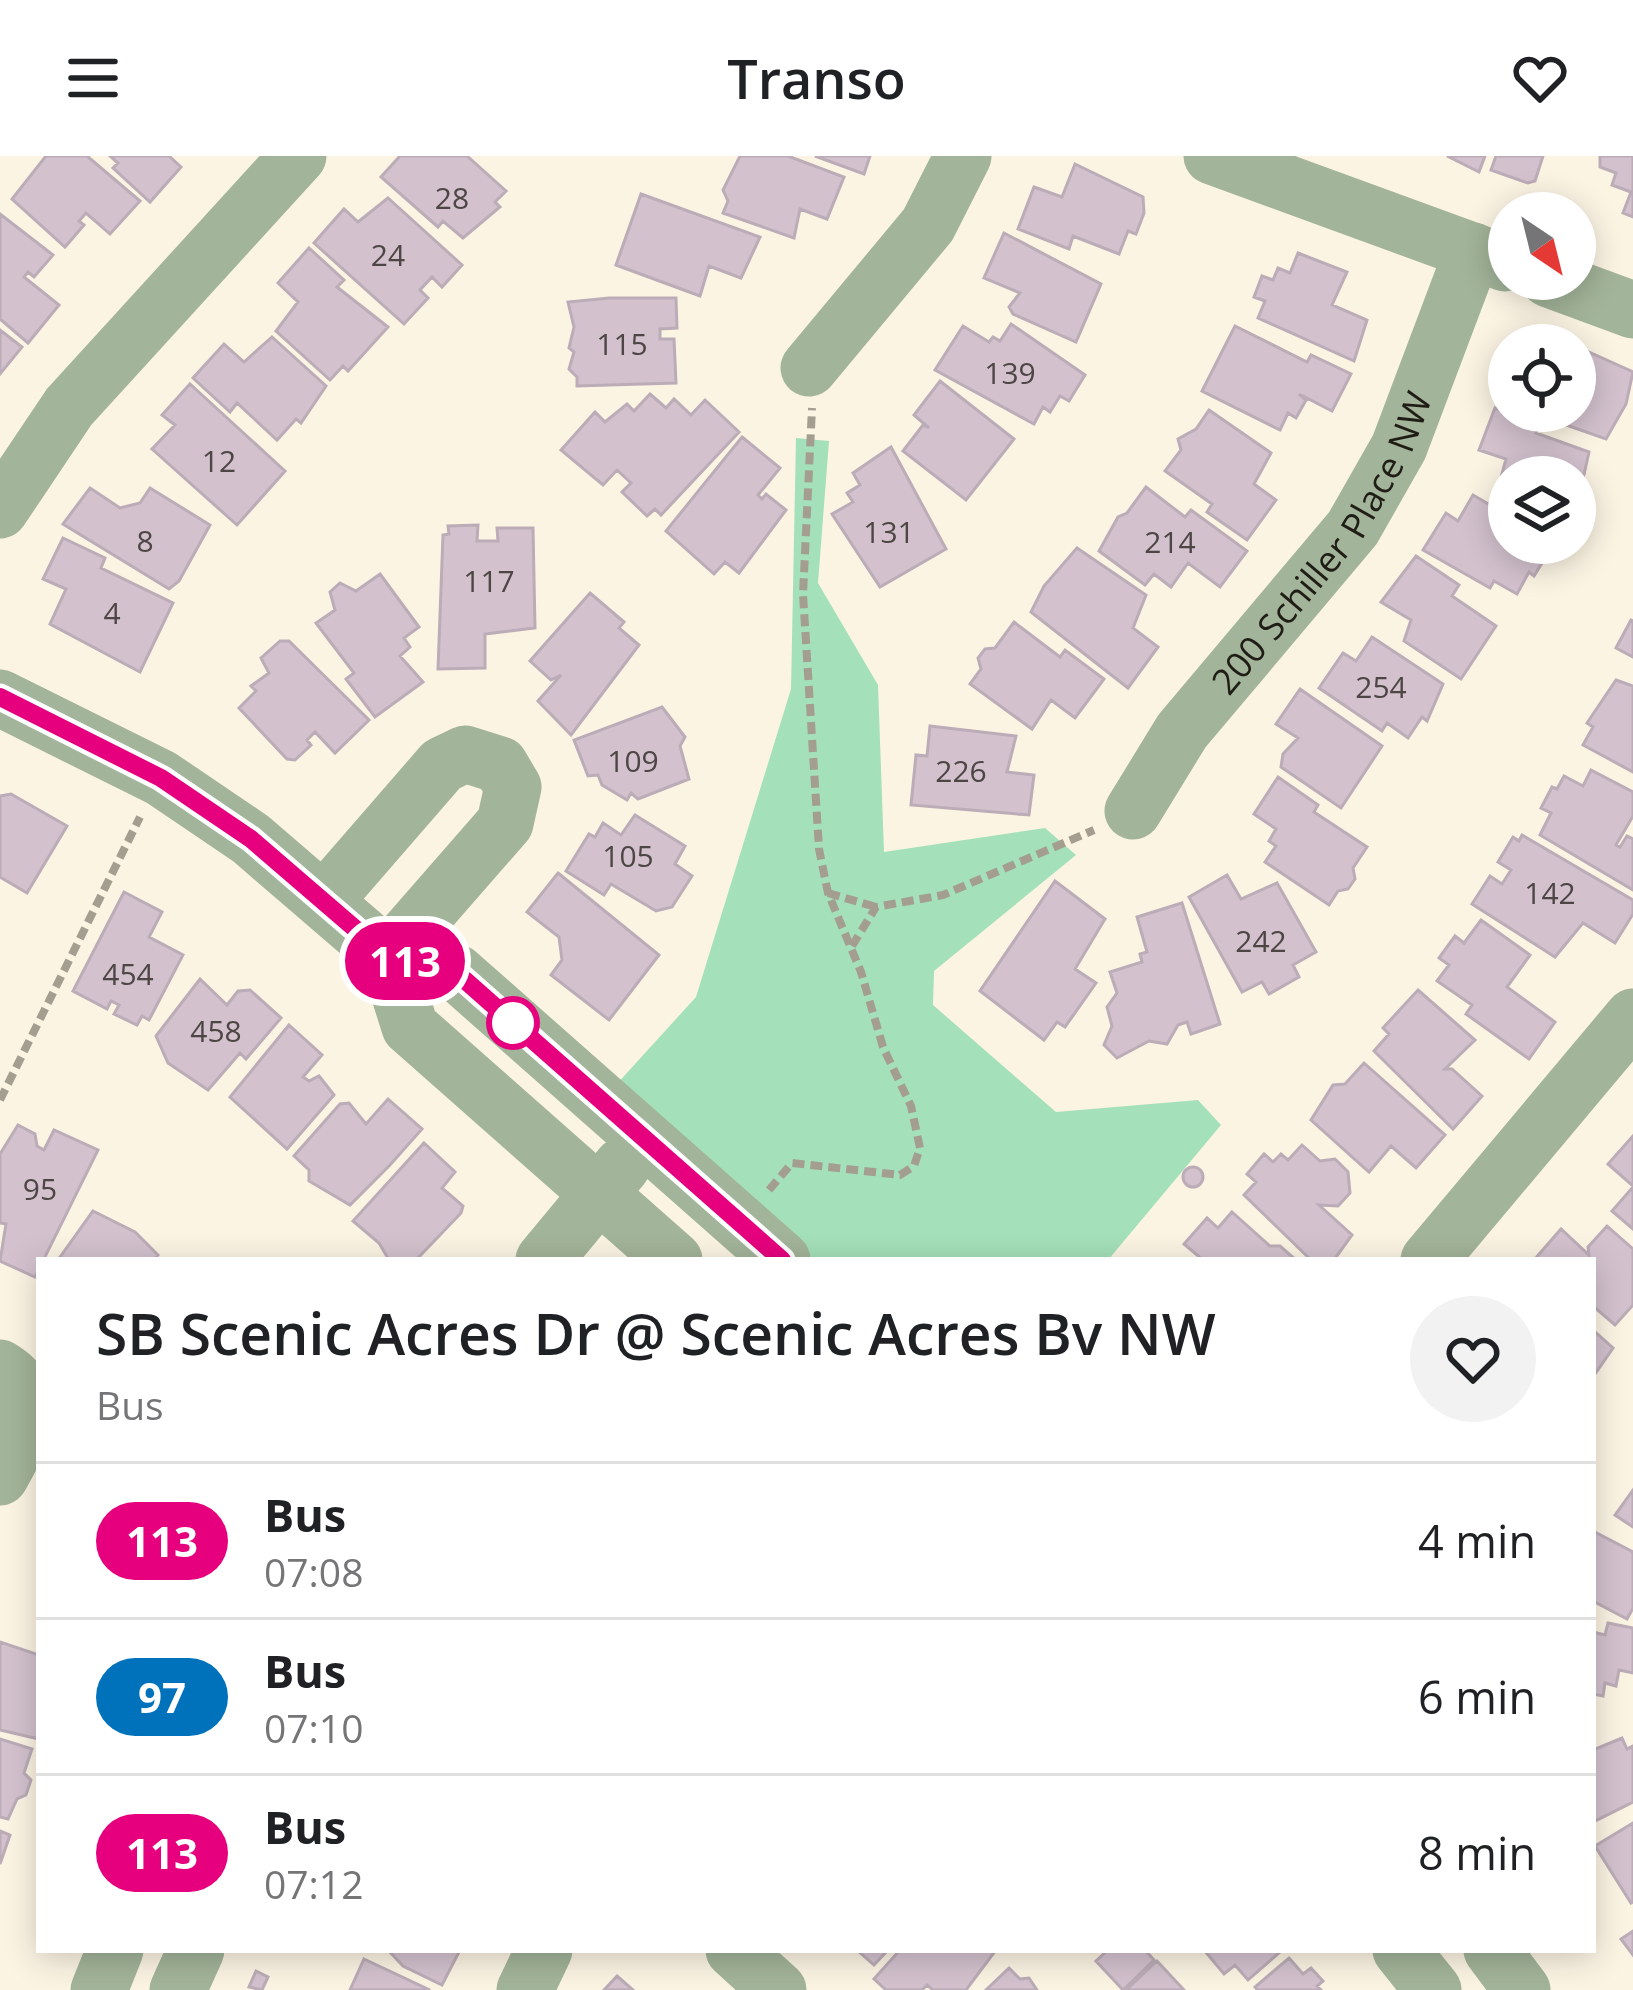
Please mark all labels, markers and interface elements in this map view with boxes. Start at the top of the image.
text: Transo [727,41,906,115]
icon: menu [60,45,126,111]
icon: heart [1507,45,1573,111]
house number: 28 [435,177,469,218]
north arrow [1488,192,1596,300]
map controls [1488,192,1596,564]
house number: 24 [371,234,405,275]
house number: 115 [596,323,648,364]
button: locate [1488,324,1596,432]
house number: 139 [984,352,1036,393]
street label: 200 Schiller Place NW [1200,385,1442,704]
house number: 12 [202,440,236,481]
button: layers [1488,456,1596,564]
house number: 131 [863,511,915,552]
house number: 8 [136,520,154,561]
house number: 214 [1144,521,1196,562]
house number: 117 [463,560,515,601]
house number: 4 [103,592,121,633]
house number: 254 [1355,666,1407,707]
house number: 109 [607,740,659,781]
house number: 226 [935,750,987,791]
house number: 105 [602,835,654,876]
house number: 142 [1524,872,1576,913]
house number: 242 [1235,920,1287,961]
line badge: 113 [336,922,474,1000]
text: 113 [369,932,441,989]
house number: 454 [102,953,154,994]
unlabelled marker [488,998,538,1048]
house number: 458 [190,1010,242,1051]
house number: 95 [23,1168,57,1209]
text: SB Scenic Acres Dr @ Scenic Acres Bv NW [96,1294,1216,1372]
button: heart [1410,1296,1536,1422]
text: Bus [96,1378,164,1431]
text: Bus [264,1484,346,1545]
text: 4 min [1418,1510,1536,1571]
text: 113 [126,1512,198,1569]
text: 07:08 [264,1545,363,1598]
text: Bus [264,1640,346,1701]
text: 6 min [1418,1666,1536,1727]
text: 97 [138,1668,186,1725]
text: 07:10 [264,1701,363,1754]
text: Bus [264,1796,346,1857]
text: 8 min [1418,1822,1536,1883]
text: 113 [126,1824,198,1881]
text: 07:12 [264,1857,363,1910]

